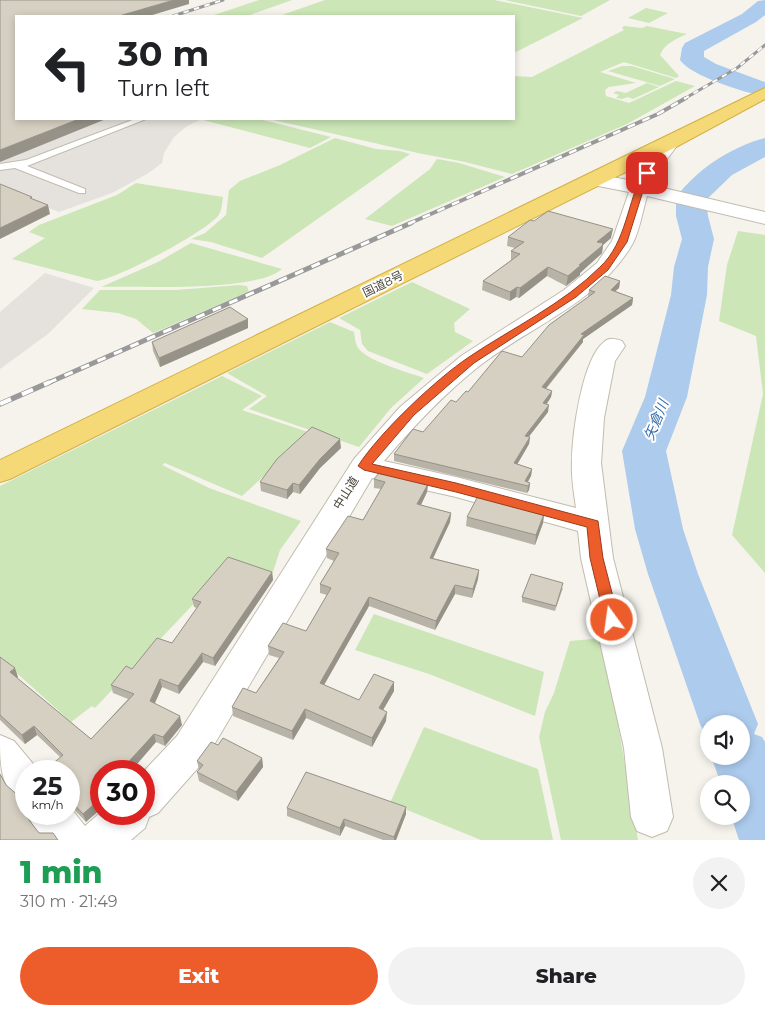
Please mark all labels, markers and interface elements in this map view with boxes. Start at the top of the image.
text: 30 m [118,32,209,75]
icon: left [35,35,100,100]
text: Turn left [118,75,210,102]
pin [626,152,668,194]
icon: arrive [633,159,661,187]
street label: 国道8号 [360,267,406,300]
water label: 矢倉川 [640,395,673,443]
street label: 中山道 [330,473,361,512]
position arrow [585,593,637,645]
map controls [700,715,750,825]
button: sound [700,715,750,765]
speed limit sign: 30 [90,760,155,825]
text: 25 [33,771,62,801]
button: search [700,775,750,825]
text: km/h [31,797,64,812]
text: 1 min [20,854,103,891]
button: close [693,857,745,909]
text: 310 m · 21:49 [20,892,117,911]
button: Exit [20,947,378,1005]
button: Share [388,947,745,1005]

